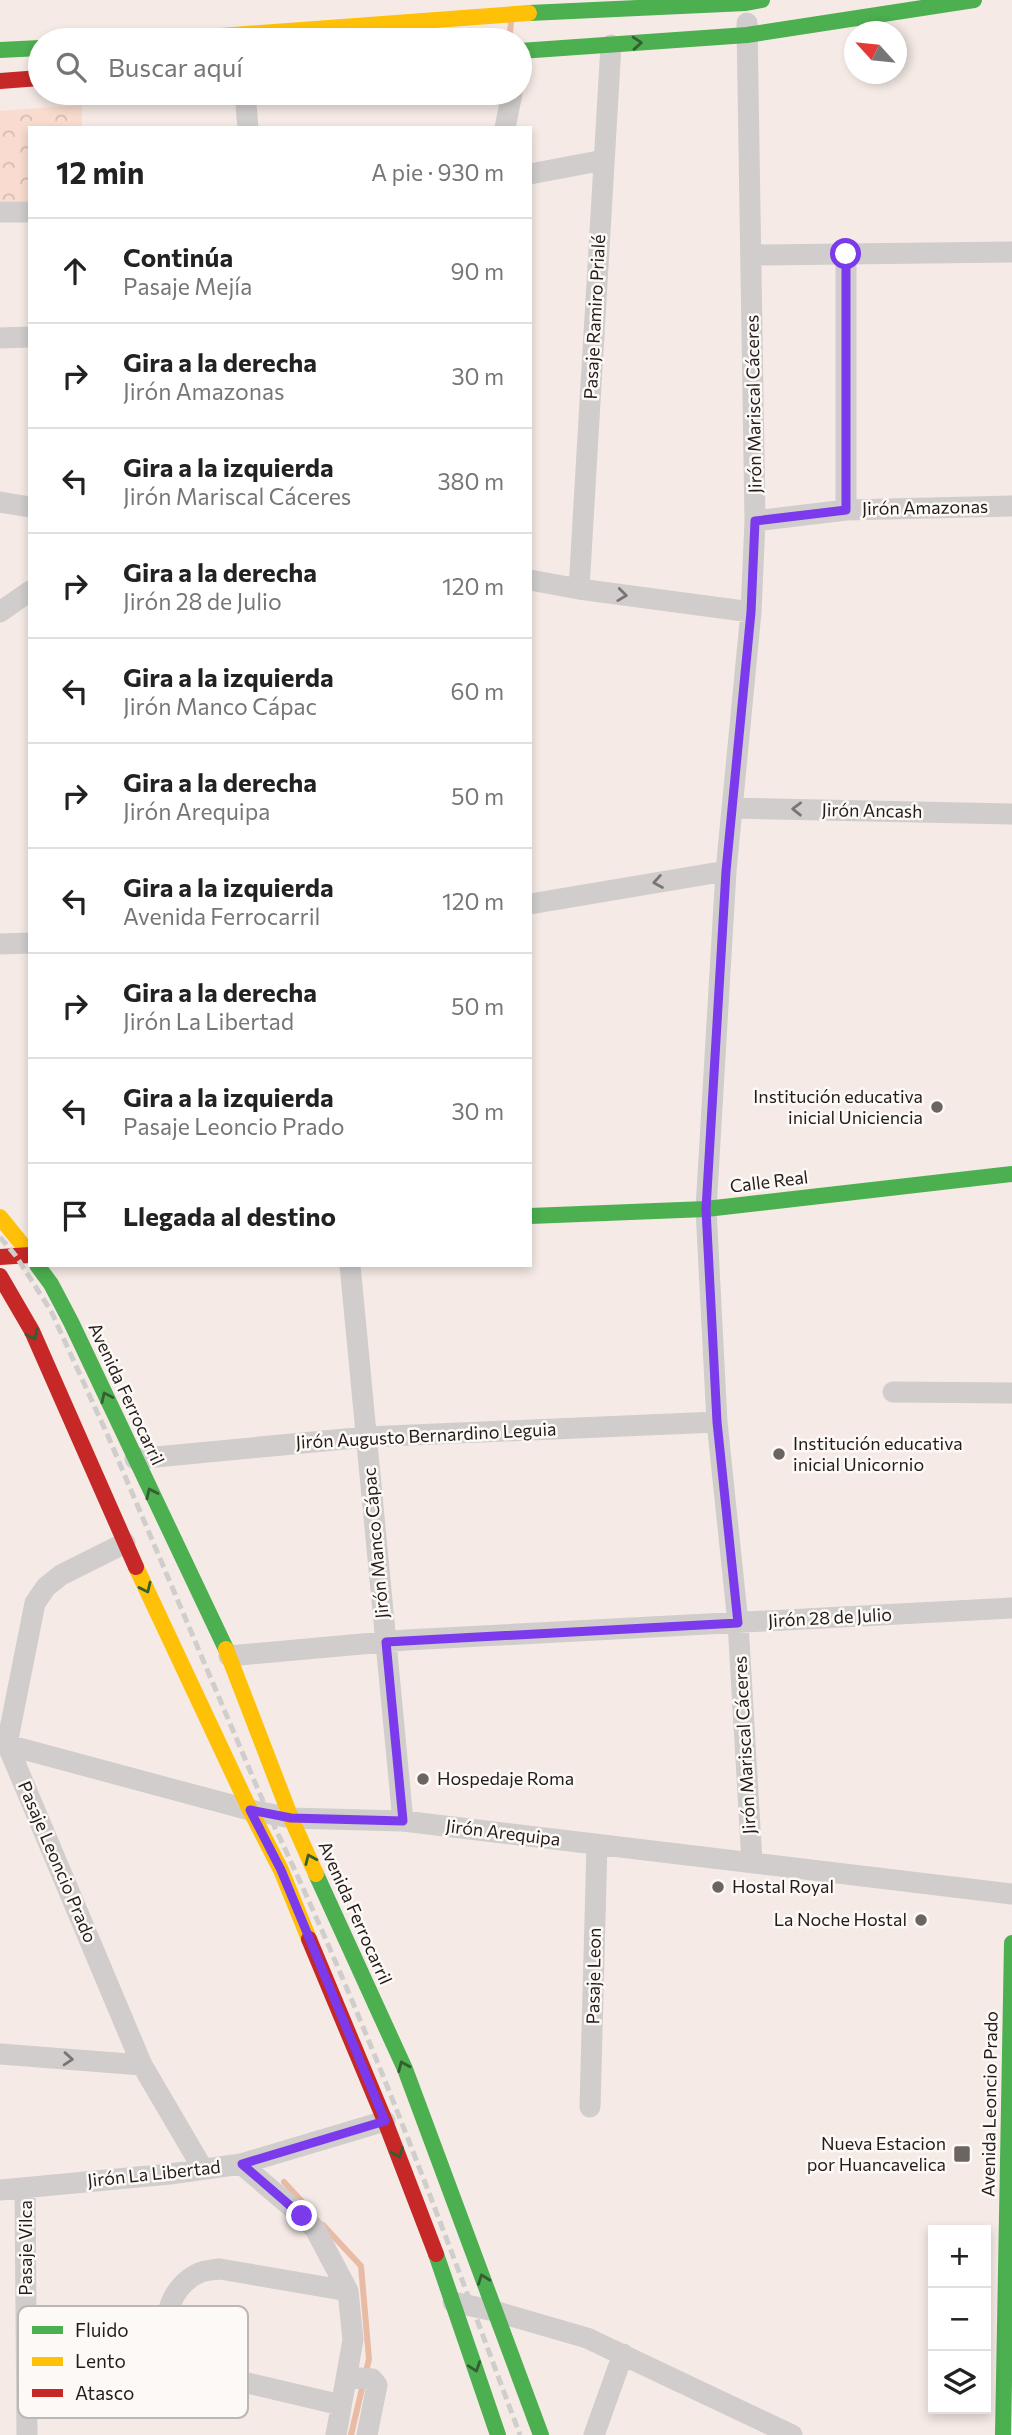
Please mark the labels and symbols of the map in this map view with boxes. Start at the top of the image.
north arrow [844,21,907,84]
one-way arrow [632,36,643,51]
street label: Pasaje Ramiro Prialé [579,234,609,400]
route start [830,238,861,269]
street label: Jirón Mariscal Cáceres [740,314,766,494]
street label: Jirón Amazonas [862,495,988,519]
one-way arrow [616,587,628,602]
street label: Jirón Ancash [821,798,923,822]
one-way arrow [791,802,802,817]
one-way arrow [653,874,664,889]
place label: Institución educativa inicial Uniciencia [753,1085,923,1128]
marker: Institución educativa inicial Uniciencia [929,1099,945,1115]
street label: Calle Real [728,1165,809,1197]
street label: Avenida Ferrocarril [84,1319,170,1468]
one-way arrow [25,1328,39,1340]
one-way arrow [100,1392,114,1404]
street label: Jirón Augusto Bernardino Leguia [295,1417,557,1453]
place label: Institución educativa inicial Unicornio [793,1432,963,1475]
marker: Institución educativa inicial Unicornio [771,1446,787,1462]
street label: Jirón Manco Cápac [357,1466,393,1620]
one-way arrow [145,1488,159,1500]
one-way arrow [138,1581,152,1593]
street label: Jirón 28 de Julio [767,1603,893,1631]
street label: Jirón Mariscal Cáceres [728,1655,760,1835]
place label: Hospedaje Roma [437,1767,574,1789]
marker: Hospedaje Roma [415,1771,431,1787]
street label: Pasaje Leoncio Prado [14,1778,102,1946]
street label: Jirón Arequipa [445,1814,562,1850]
street label: Avenida Ferrocarril [314,1838,397,1988]
one-way arrow [304,1854,318,1866]
place label: Hostal Royal [732,1875,834,1897]
marker: Hostal Royal [710,1879,726,1895]
place label: La Noche Hostal [774,1908,907,1930]
marker: La Noche Hostal [913,1912,929,1928]
street label: Pasaje Leon [581,1927,605,2025]
street label: Avenida Leoncio Prado [976,2011,1002,2197]
one-way arrow [63,2051,74,2066]
one-way arrow [398,2061,412,2073]
place label: Nueva Estacion por Huancavelica [807,2132,946,2175]
marker: Nueva Estacion por Huancavelica [952,2144,972,2164]
one-way arrow [389,2147,403,2159]
street label: Jirón La Libertad [86,2155,222,2191]
street label: Pasaje Vilca [14,2200,36,2296]
route end [286,2200,317,2231]
one-way arrow [477,2274,491,2286]
legend [18,2306,248,2418]
text: Fluido [75,2318,129,2341]
text: Lento [75,2349,126,2372]
one-way arrow [467,2361,481,2373]
text: Atasco [75,2381,134,2404]

